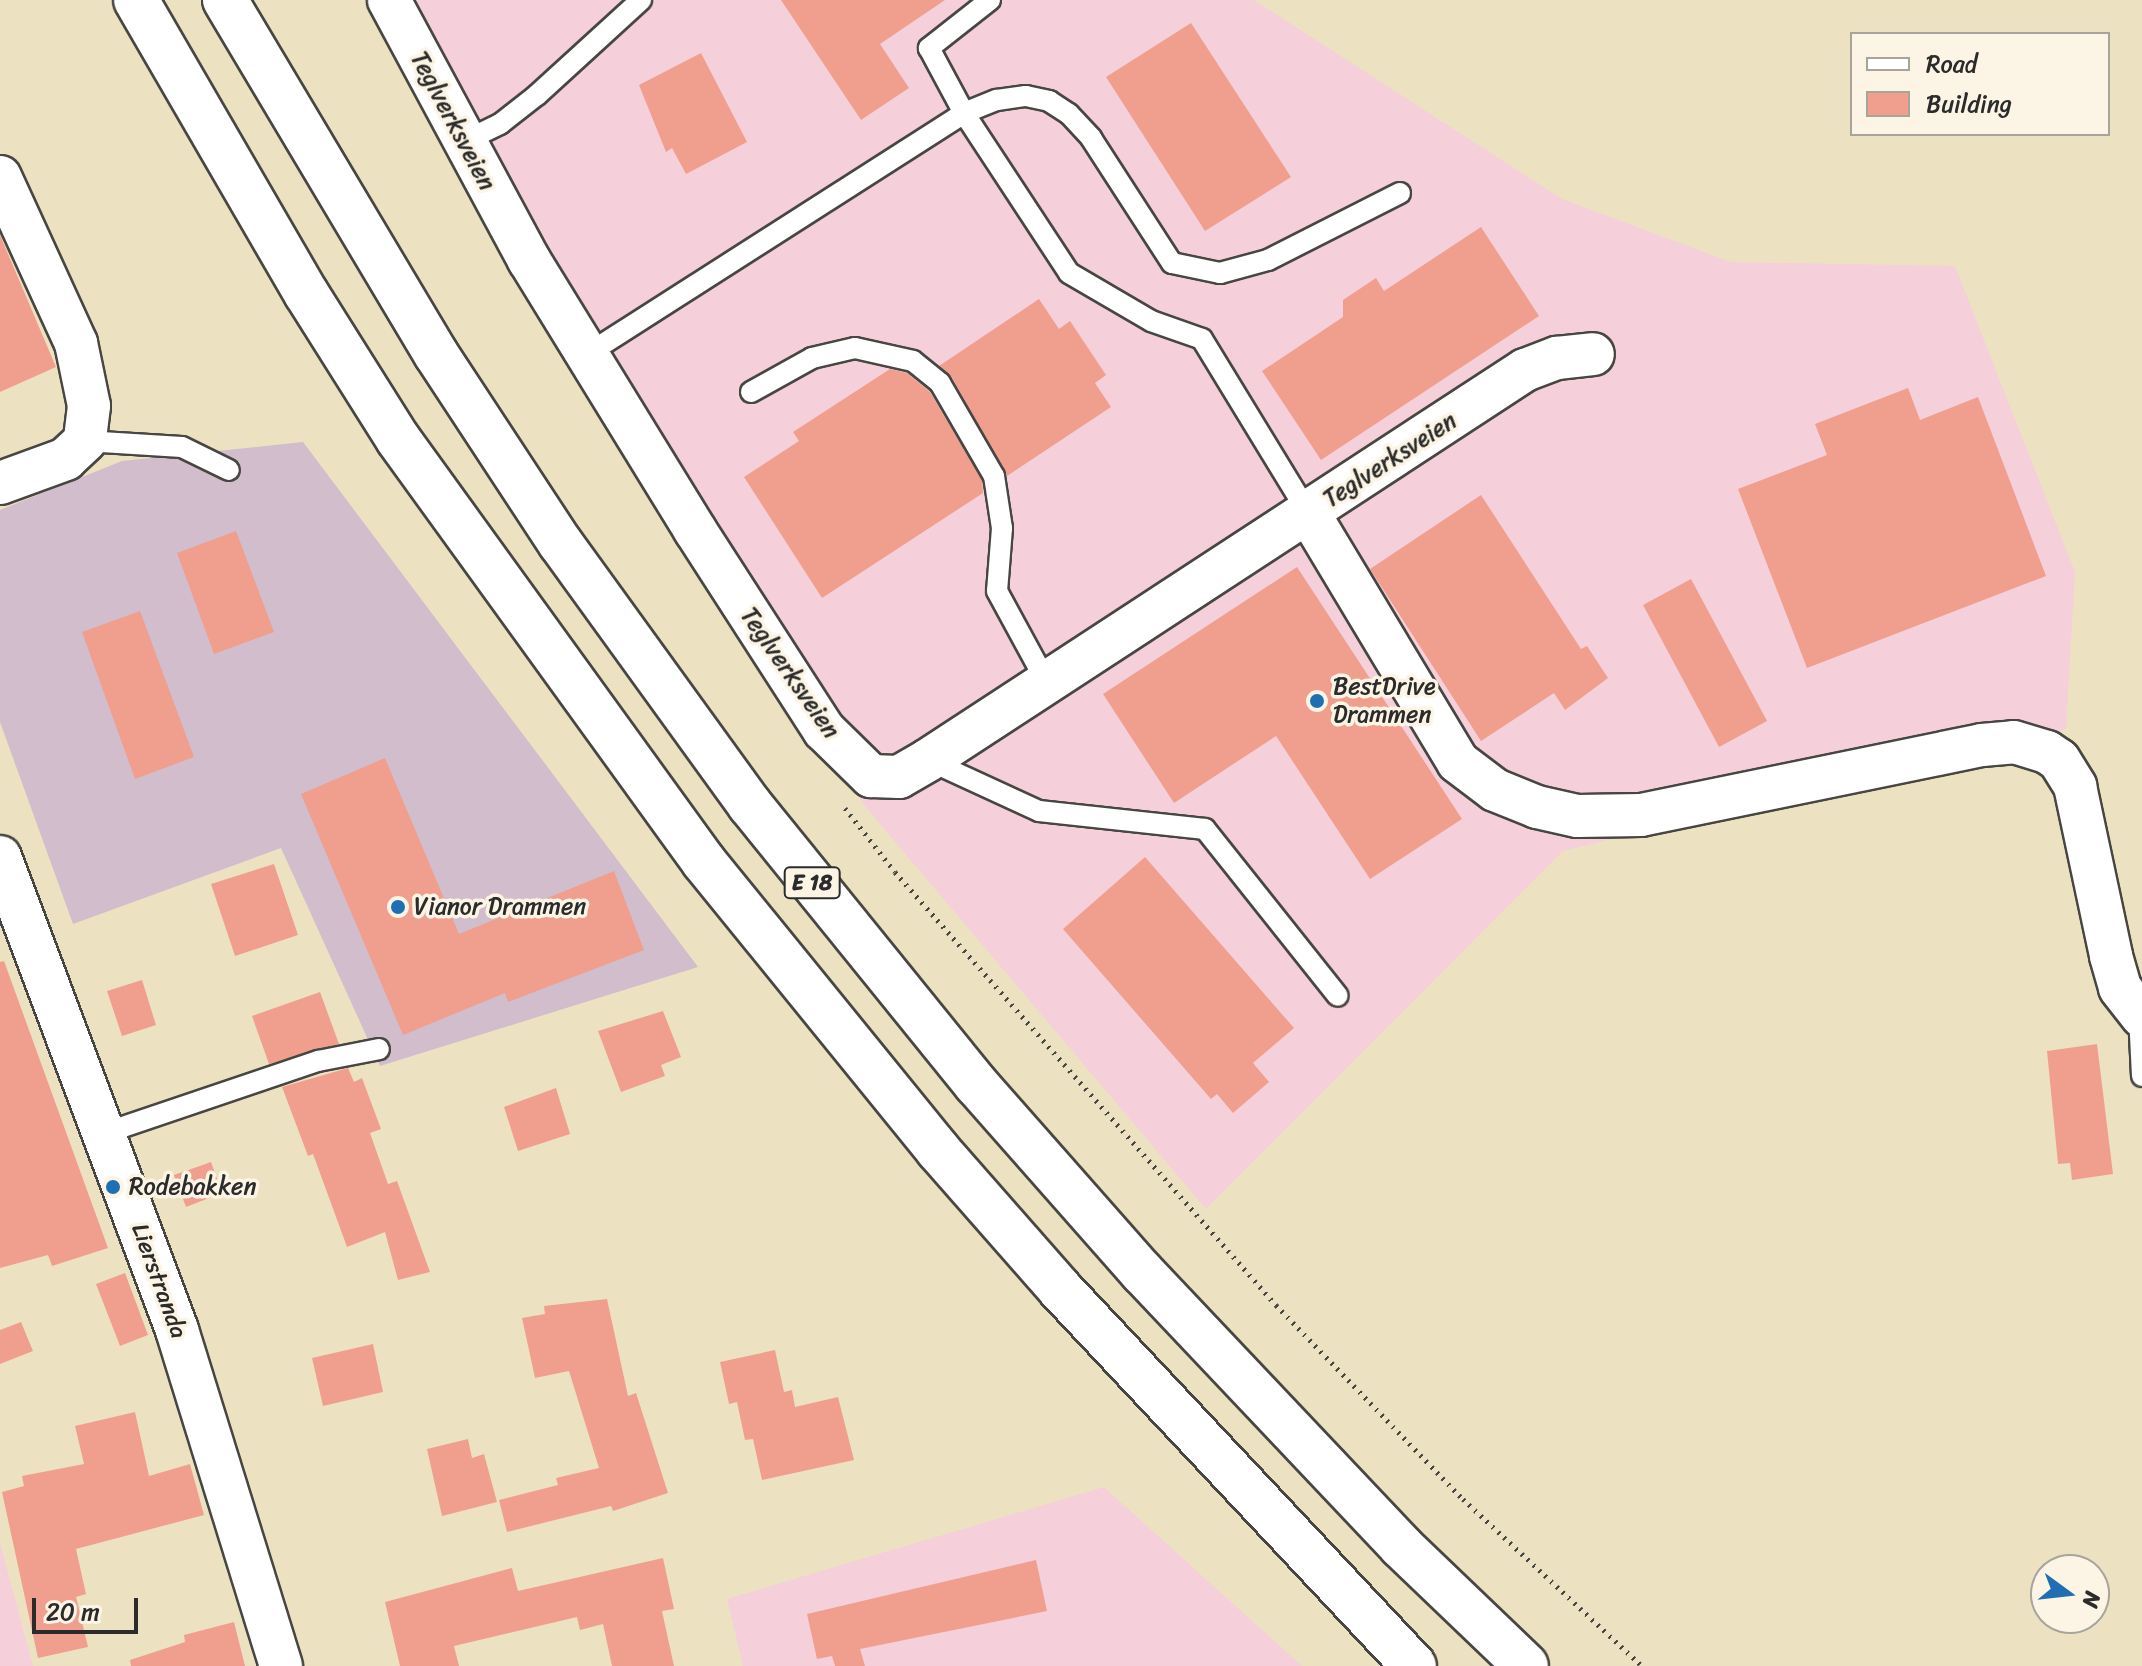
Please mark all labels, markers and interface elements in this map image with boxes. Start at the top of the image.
legend [1850,32,2110,136]
text: Road [1926,43,1977,85]
street label: Teglverksveien [404,47,502,195]
text: Building [1926,83,2012,125]
street label: Teglverksveien [1318,406,1462,514]
street label: Teglverksveien [734,602,846,744]
place label: BestDrive Drammen [1333,673,1436,729]
marker: BestDrive Drammen [1308,692,1326,710]
road number: E 18 [782,865,842,901]
place label: Vianor Drammen [414,893,586,921]
marker: Vianor Drammen [389,898,407,916]
place label: Rodebakken [129,1173,256,1201]
marker: Rodebakken [104,1178,122,1196]
street label: Lierstranda [125,1220,193,1342]
north arrow [2030,1554,2110,1634]
scale bar [36,1582,142,1632]
text: N [2071,1587,2113,1612]
text: 20 m [46,1591,100,1633]

